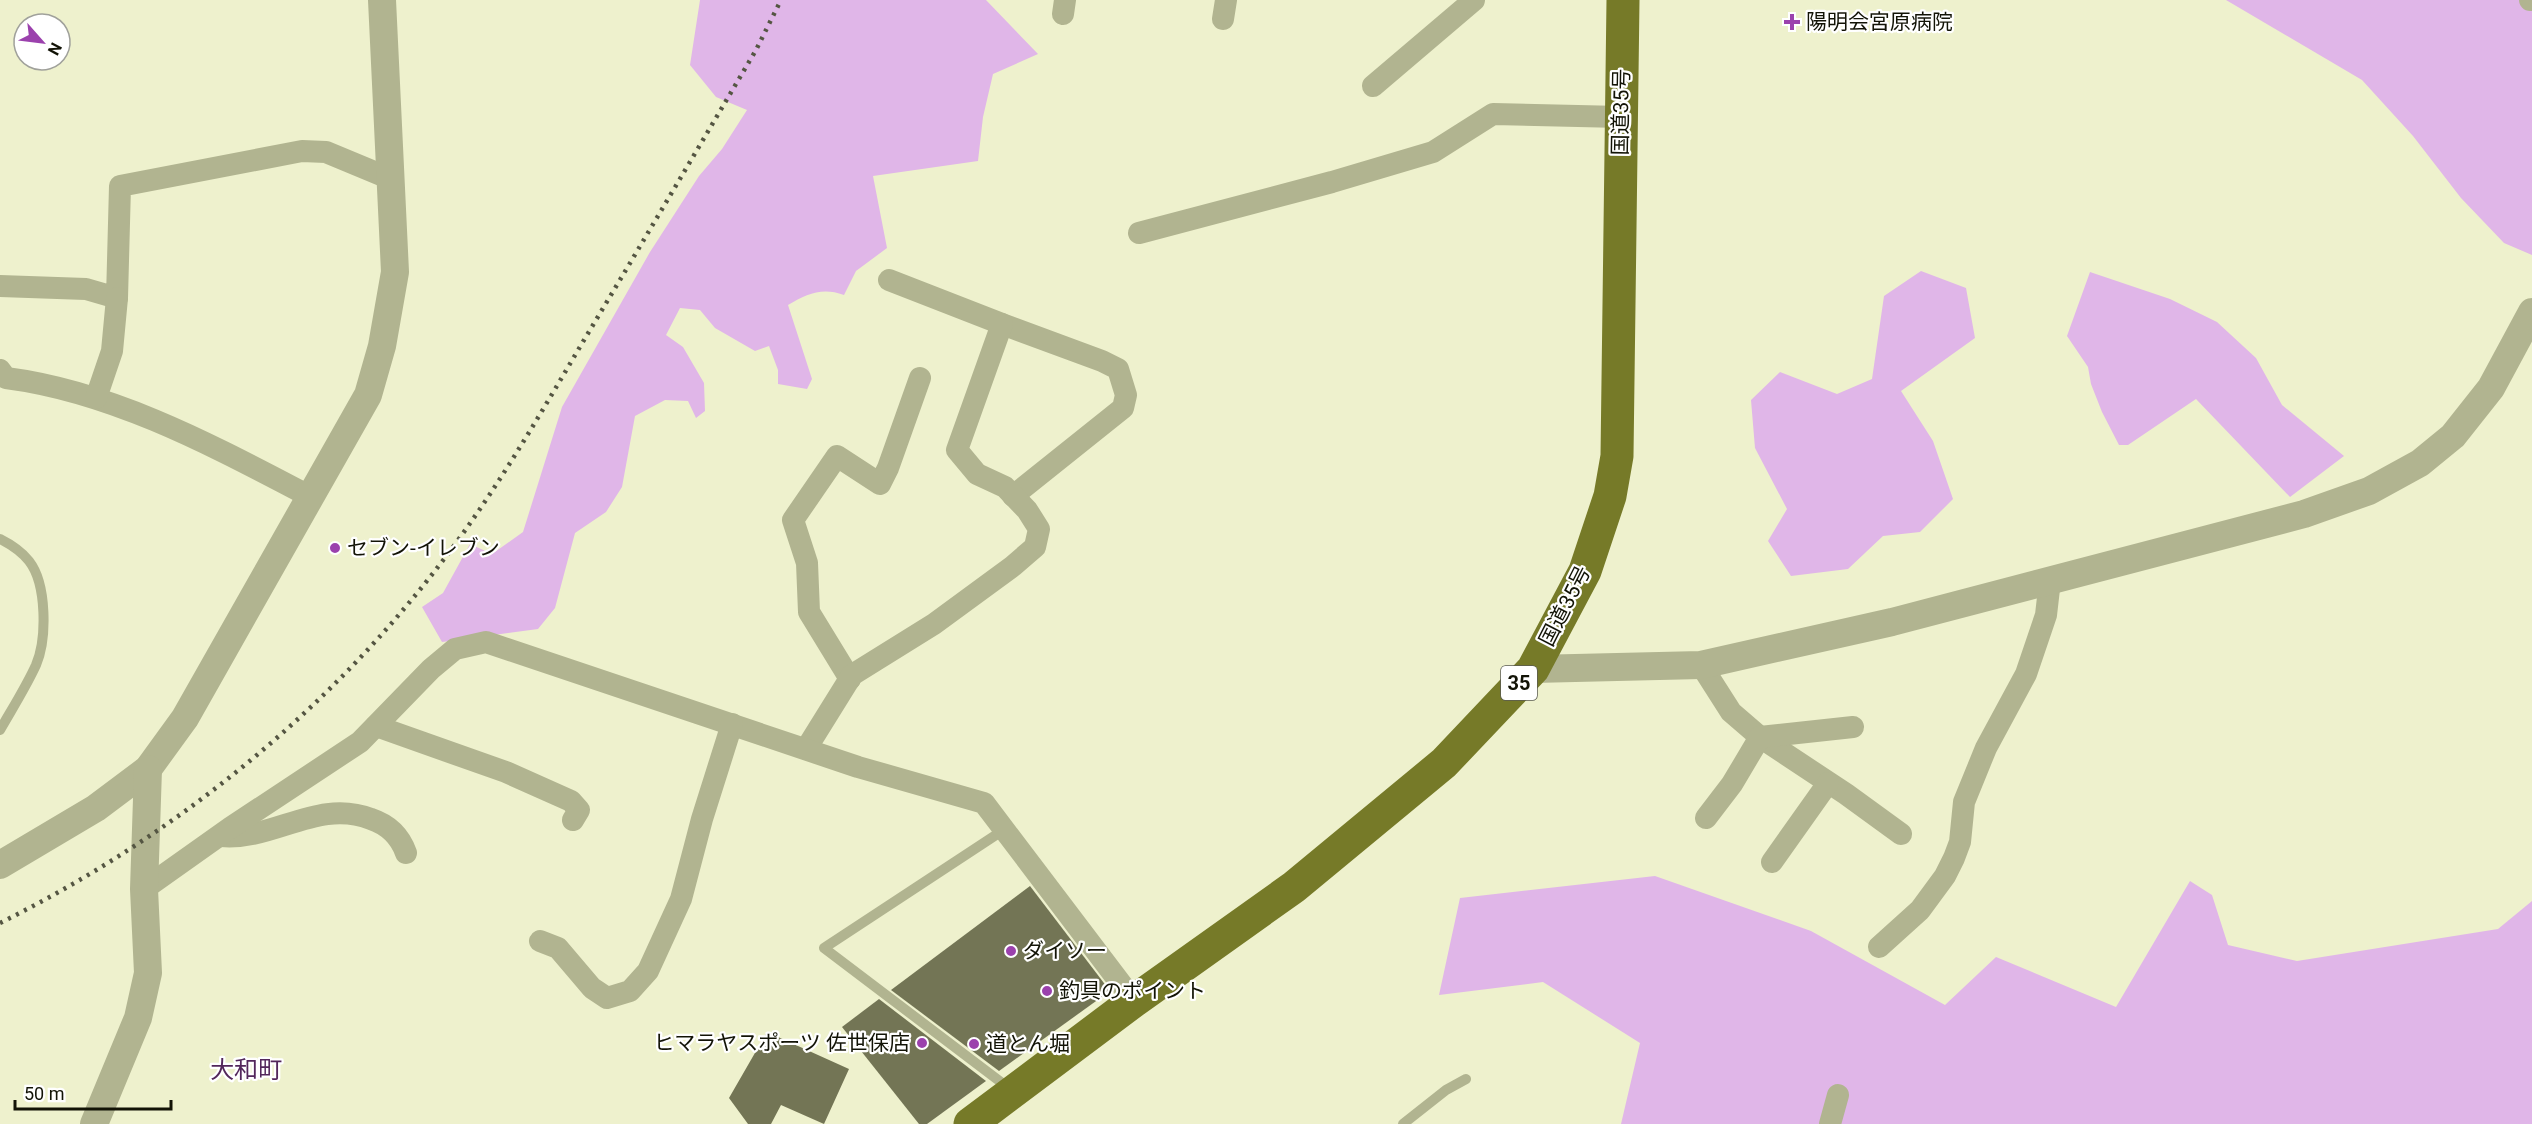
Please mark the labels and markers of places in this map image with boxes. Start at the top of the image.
place label: 陽明会宮原病院 [1806,10,1953,34]
marker: 陽明会宮原病院 [1783,13,1801,31]
place label: セブン-イレブン [347,536,500,560]
marker: セブン-イレブン [328,541,342,555]
place label: ダイソー [1023,939,1107,963]
marker: ダイソー [1004,944,1018,958]
place label: 釣具のポイント [1059,979,1206,1003]
marker: 釣具のポイント [1040,984,1054,998]
place label: ヒマラヤスポーツ 佐世保店 [653,1031,910,1055]
place label: 道とん堀 [986,1032,1070,1056]
marker: ヒマラヤスポーツ 佐世保店 [915,1036,929,1050]
marker: 道とん堀 [967,1037,981,1051]

